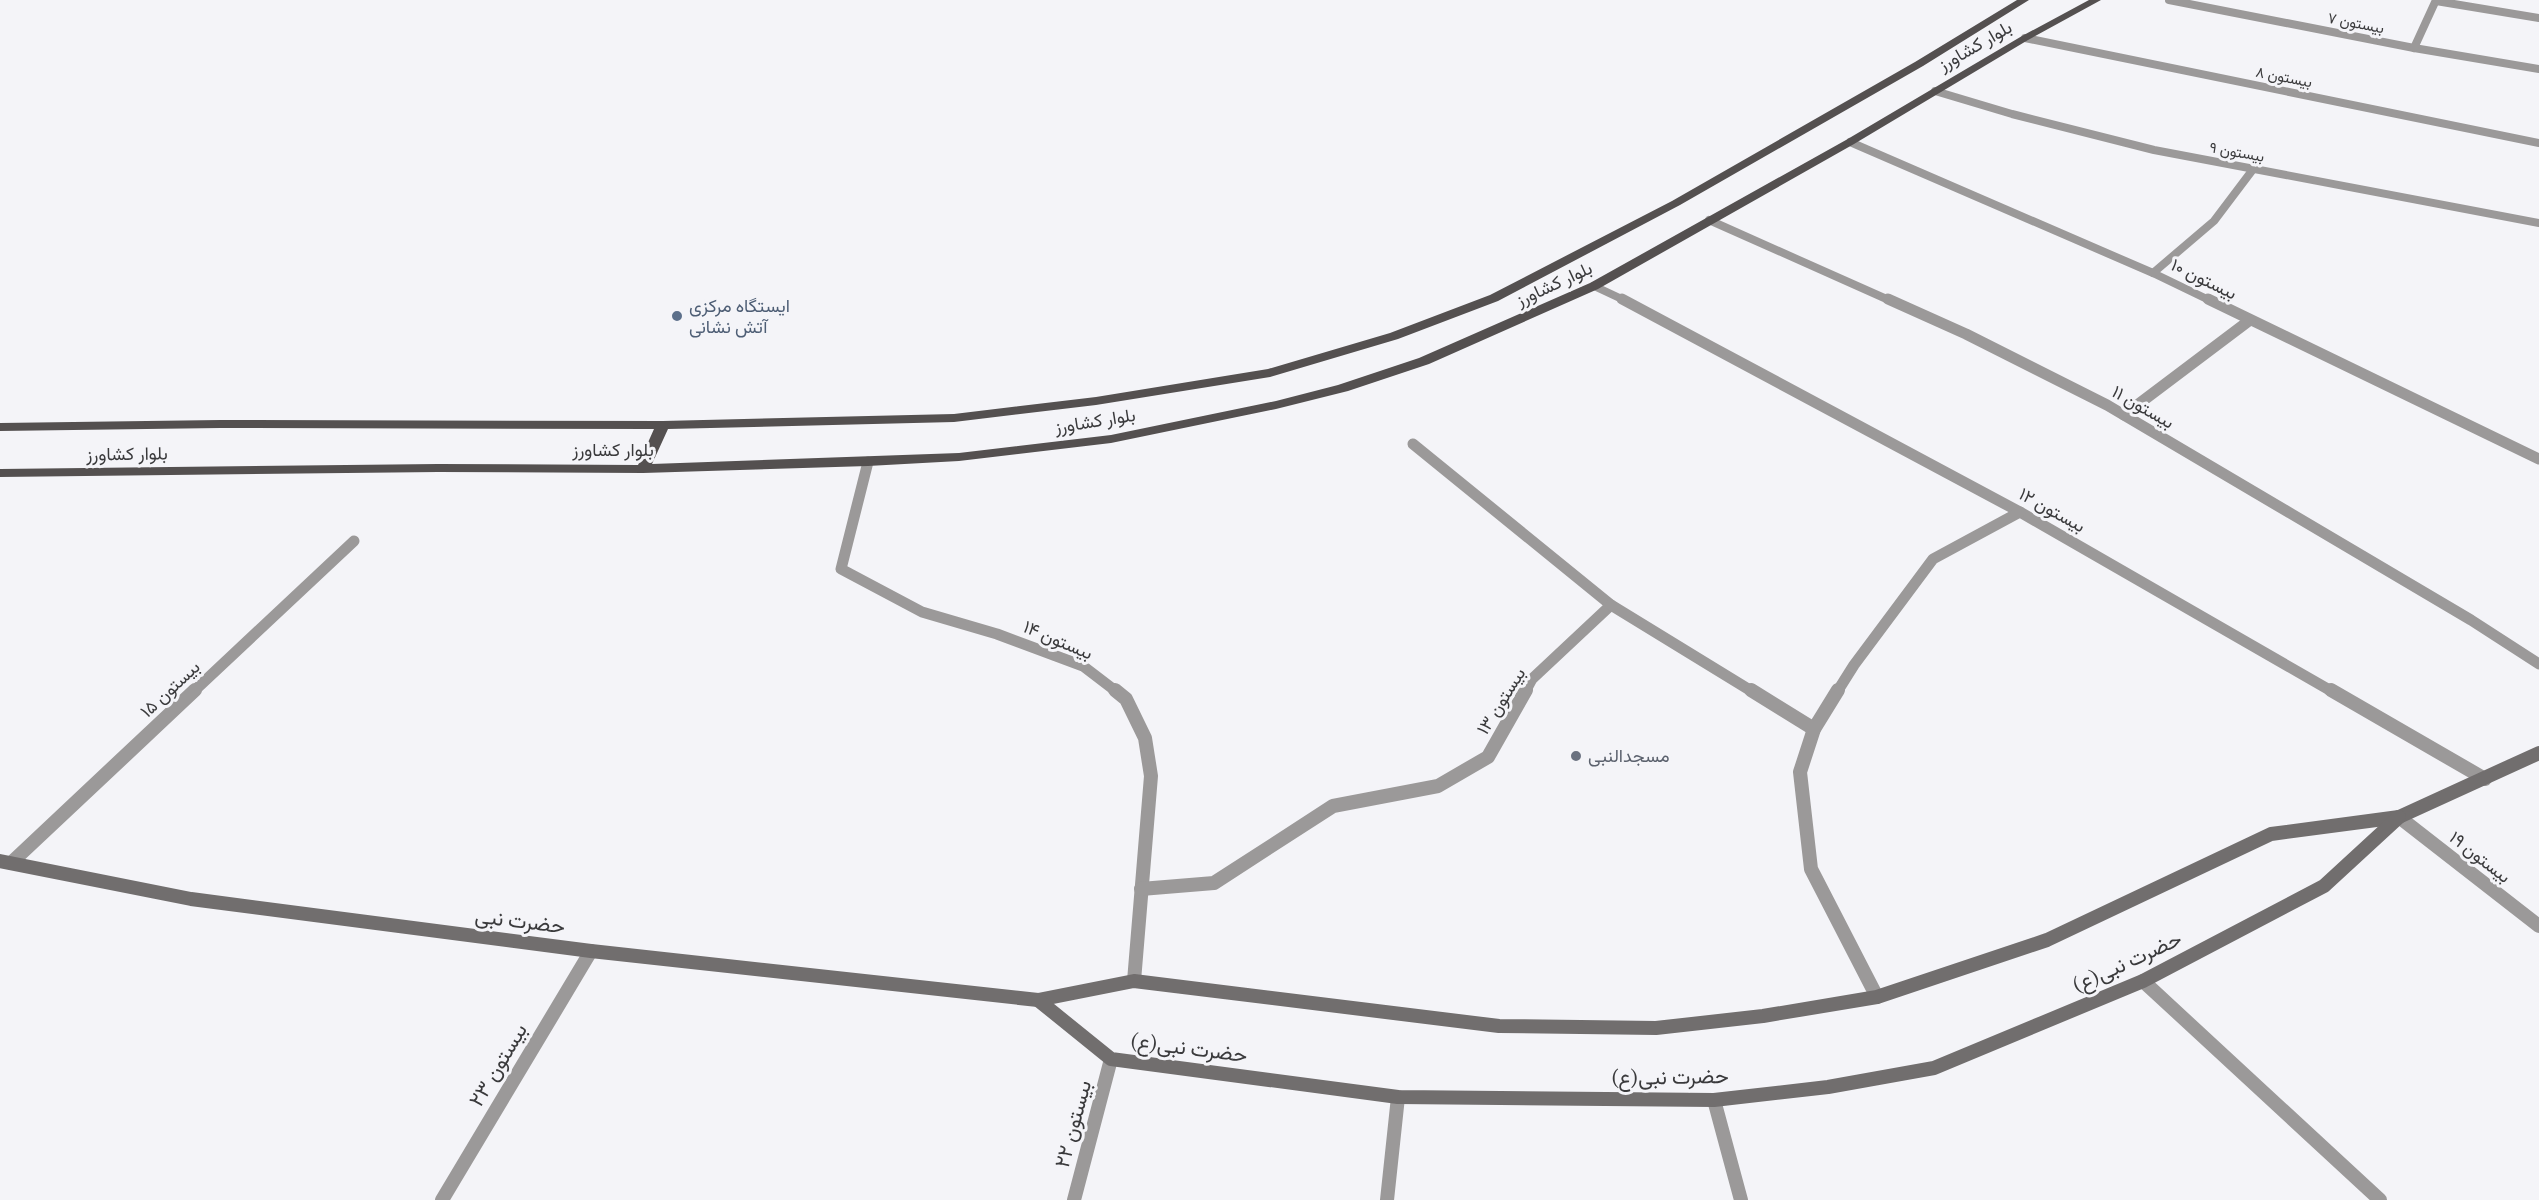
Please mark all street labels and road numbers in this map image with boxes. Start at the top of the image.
street label: بیستون ۷ [2326,8,2386,37]
street label: بلوار کشاورز [1933,15,2016,76]
street label: بیستون ۸ [2254,62,2314,91]
street label: بیستون ۹ [2208,137,2266,166]
street label: بیستون ۱۰ [2167,253,2241,304]
street label: بلوار کشاورز [1511,256,1596,312]
street label: بیستون ۱۱ [2108,380,2179,434]
street label: بلوار کشاورز [1052,403,1137,438]
street label: بلوار کشاورز [571,438,654,461]
street label: بلوار کشاورز [85,441,168,466]
street label: بیستون ۱۲ [2015,482,2090,537]
street label: بیستون ۱۴ [1020,615,1096,664]
street label: بیستون ۱۵ [135,655,204,722]
street label: بیستون ۱۳ [1471,663,1530,739]
street label: بیستون ۱۹ [2445,825,2516,888]
street label: حضرت نبی [473,901,567,939]
street label: حضرت نبی(ع) [2067,924,2186,1000]
street label: بیستون ۲۳ [461,1018,533,1111]
street label: حضرت نبی(ع) [1129,1026,1249,1069]
street label: حضرت نبی(ع) [1611,1061,1729,1092]
street label: بیستون ۲۲ [1047,1077,1097,1171]

